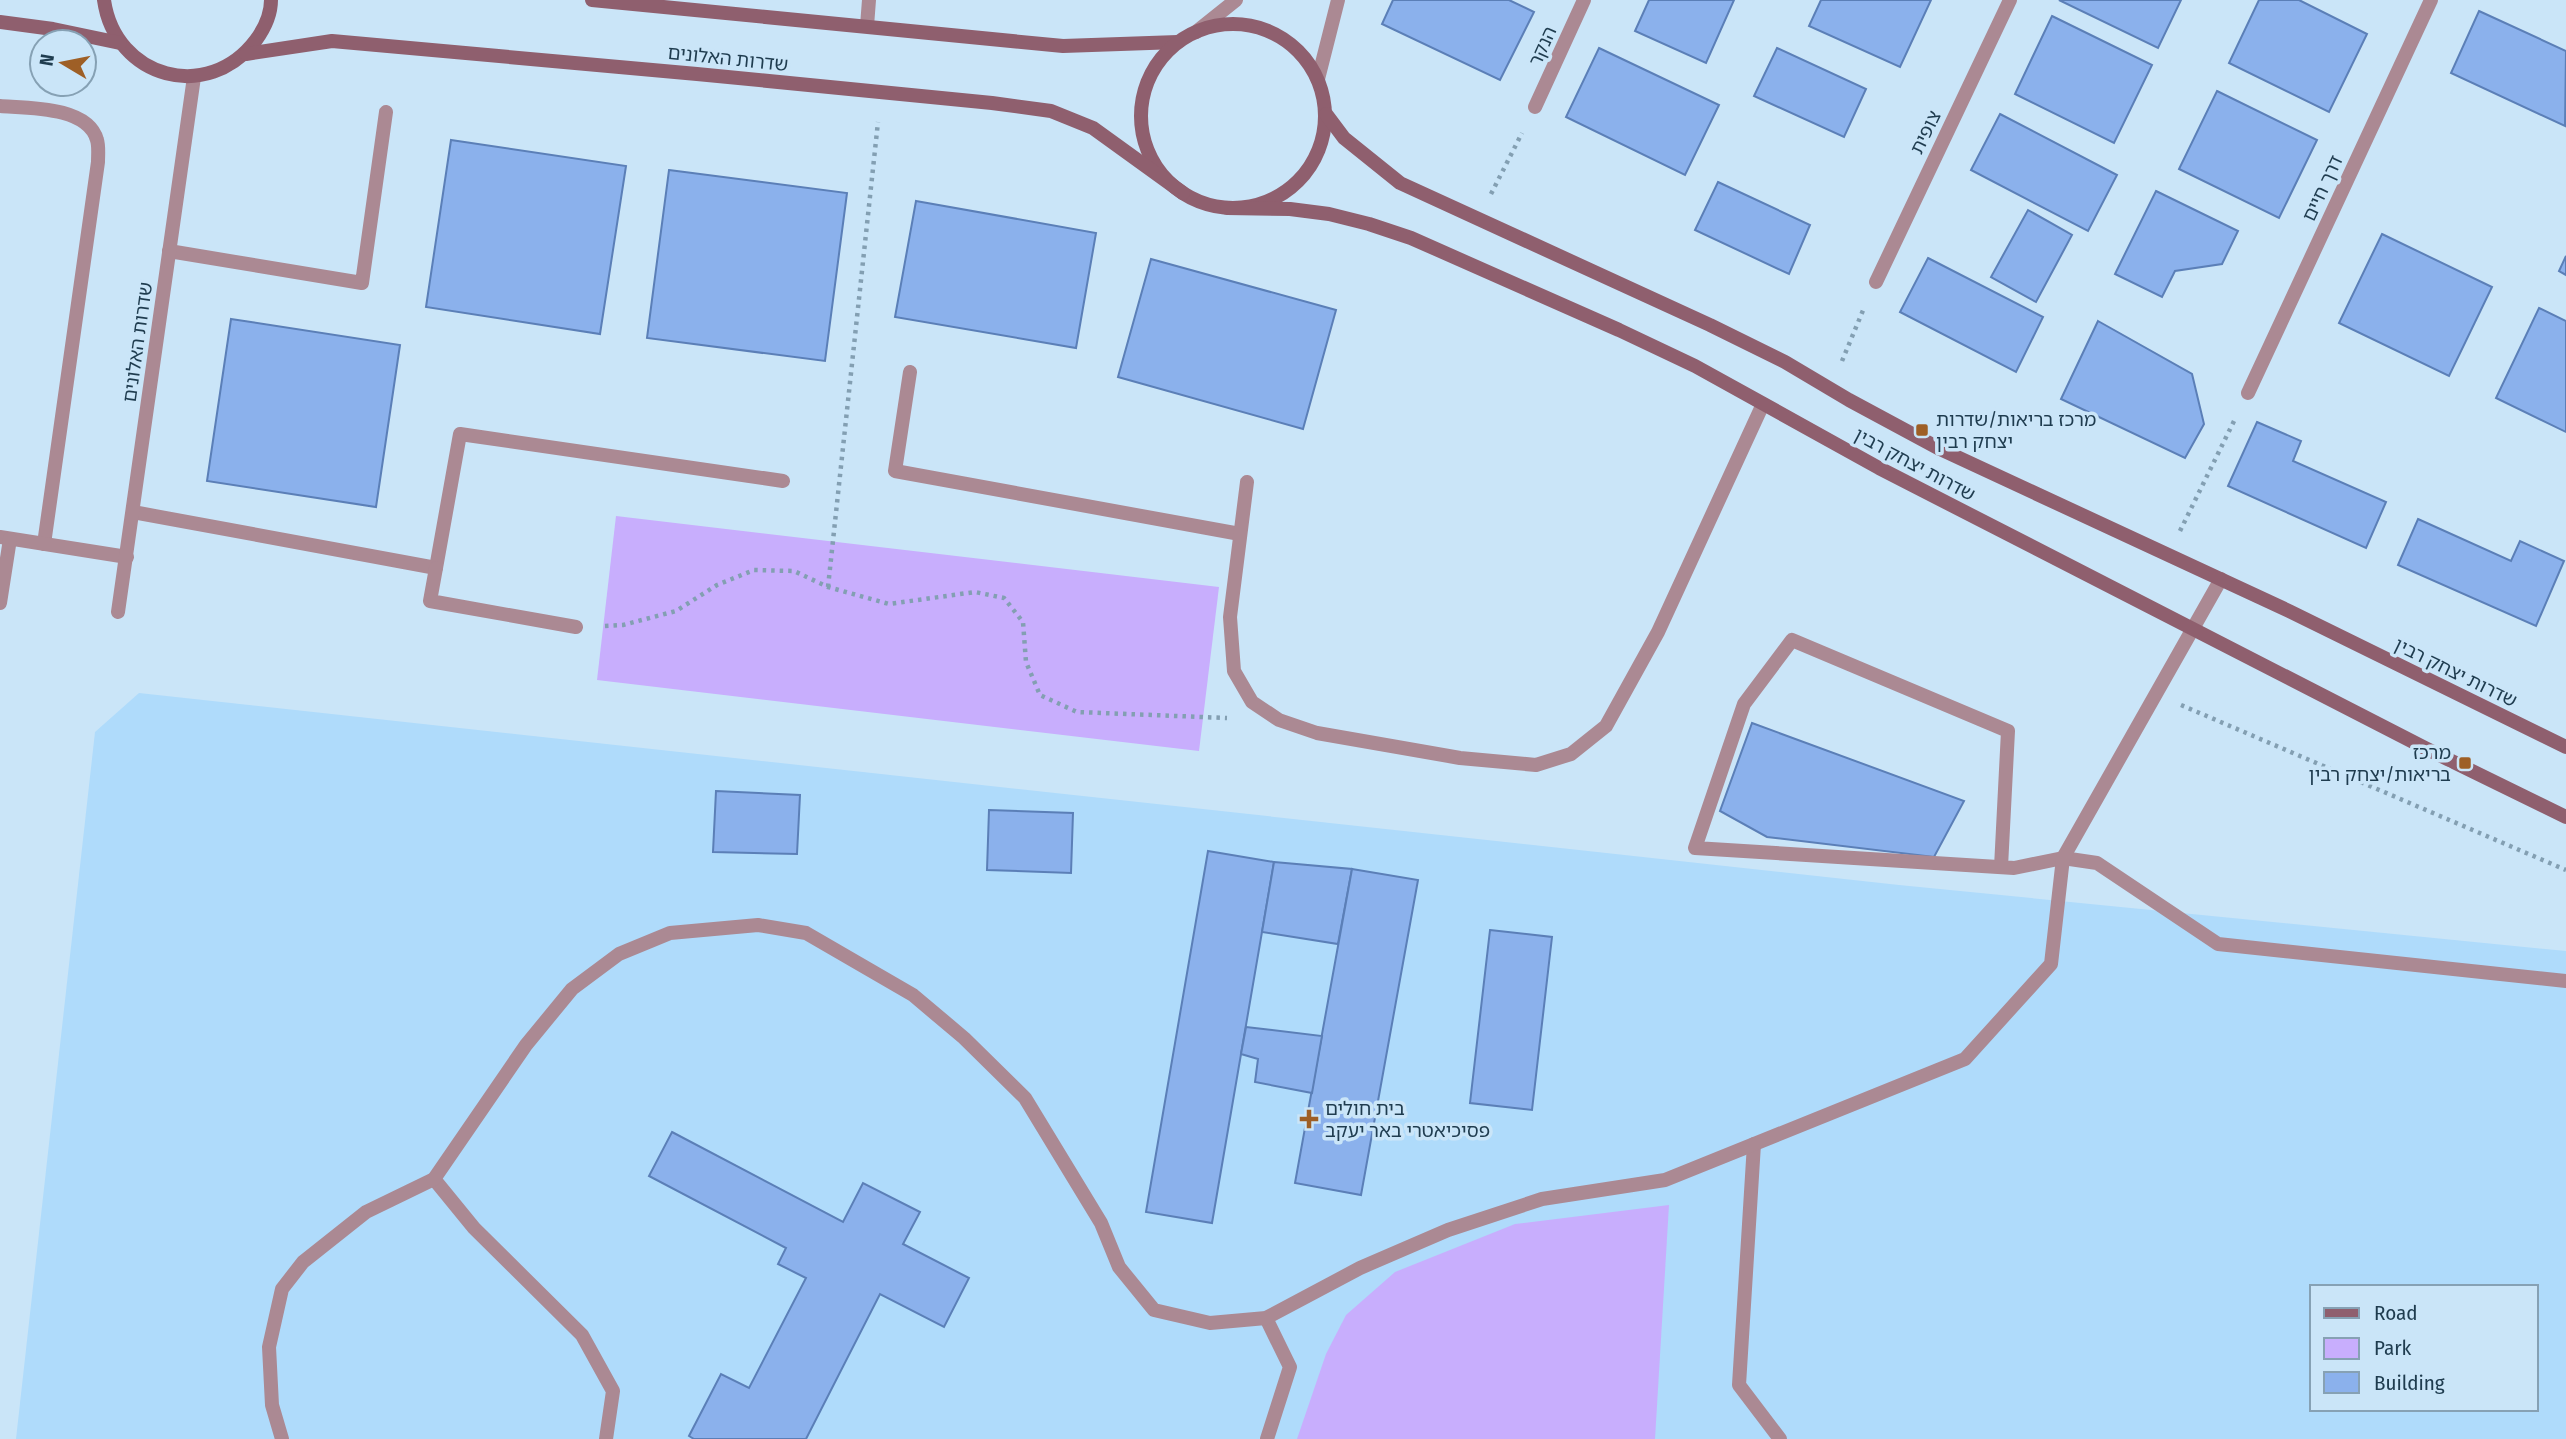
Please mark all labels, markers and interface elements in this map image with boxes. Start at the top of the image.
street label: הנקר [1524,23,1561,70]
north arrow [28,28,98,98]
street label: שדרות האלונים [667,41,789,76]
text: N [34,53,59,68]
street label: צופית [1905,107,1946,158]
street label: דרך חיים [2297,151,2348,225]
street label: שדרות האלונים [118,281,157,404]
place label: מרכז בריאות/שדרות יצחק רבין [1936,408,2096,453]
marker: מרכז בריאות/שדרות יצחק רבין [1914,422,1930,438]
street label: שדרות יצחק רבין [1850,423,1979,506]
street label: שדרות יצחק רבין [2391,633,2521,712]
place label: מרכז בריאות/יצחק רבין [2308,741,2451,786]
marker: מרכז בריאות/יצחק רבין [2457,755,2473,771]
place label: בית חולים פסיכיאטרי באר יעקב [1325,1097,1490,1142]
marker: בית חולים פסיכיאטרי באר יעקב [1299,1109,1319,1129]
legend [2310,1285,2538,1411]
text: Road [2374,1300,2418,1326]
text: Park [2374,1335,2412,1361]
text: Building [2374,1370,2445,1396]

